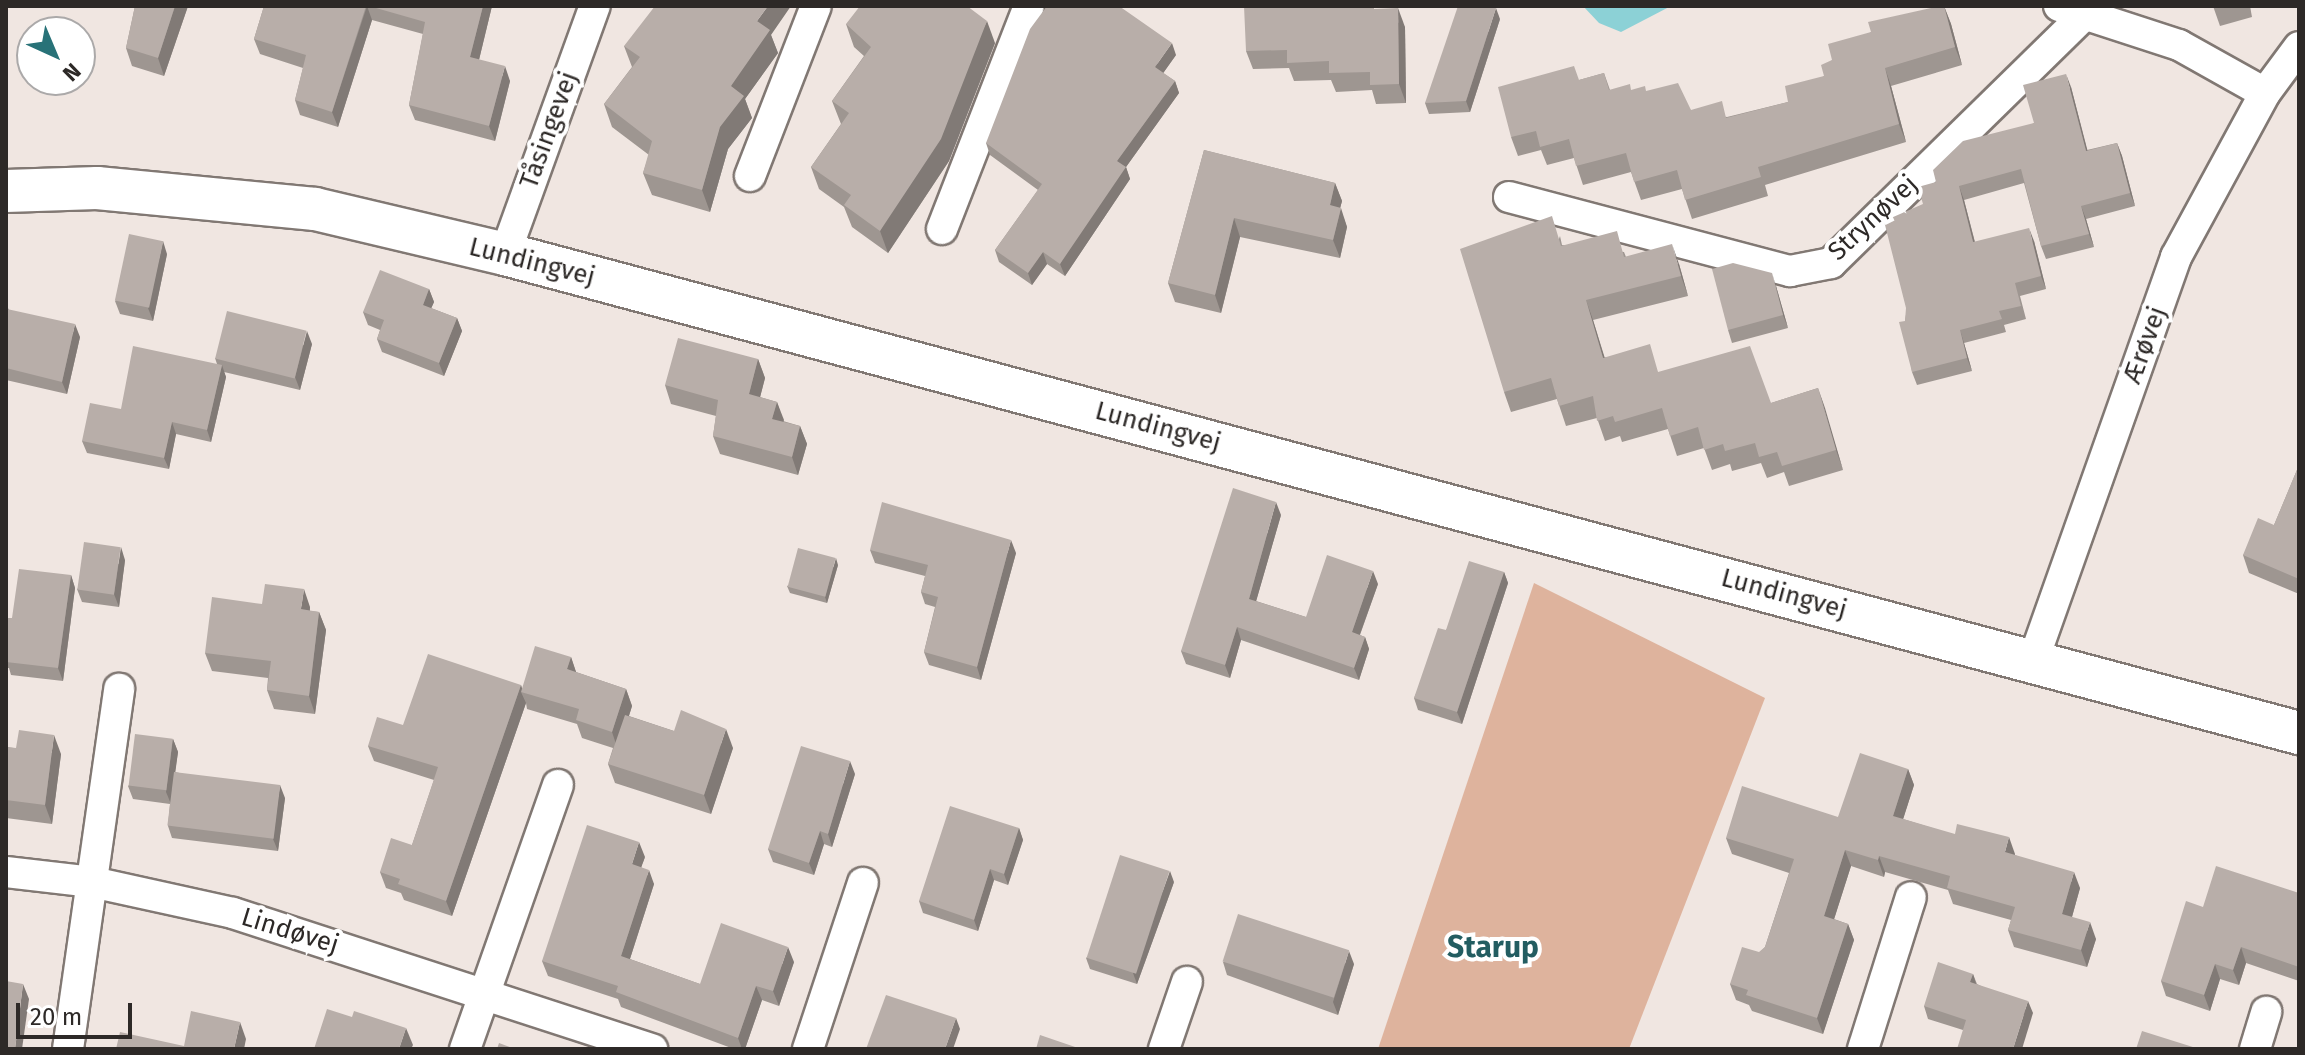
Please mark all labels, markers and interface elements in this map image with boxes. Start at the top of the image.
north arrow [16,16,96,96]
text: N [57,57,86,87]
street label: Tåsingevej [513,67,585,193]
street label: Strynøvej [1822,169,1924,267]
street label: Lundingvej [466,231,598,293]
street label: Ærøvej [2117,302,2173,388]
street label: Lundingvej [1092,395,1224,459]
street label: Lundingvej [1718,562,1850,626]
street label: Lindøvej [237,901,343,961]
district label: Starup [1447,929,1539,965]
scale bar [20,987,136,1037]
text: 20 m [30,1003,82,1031]

